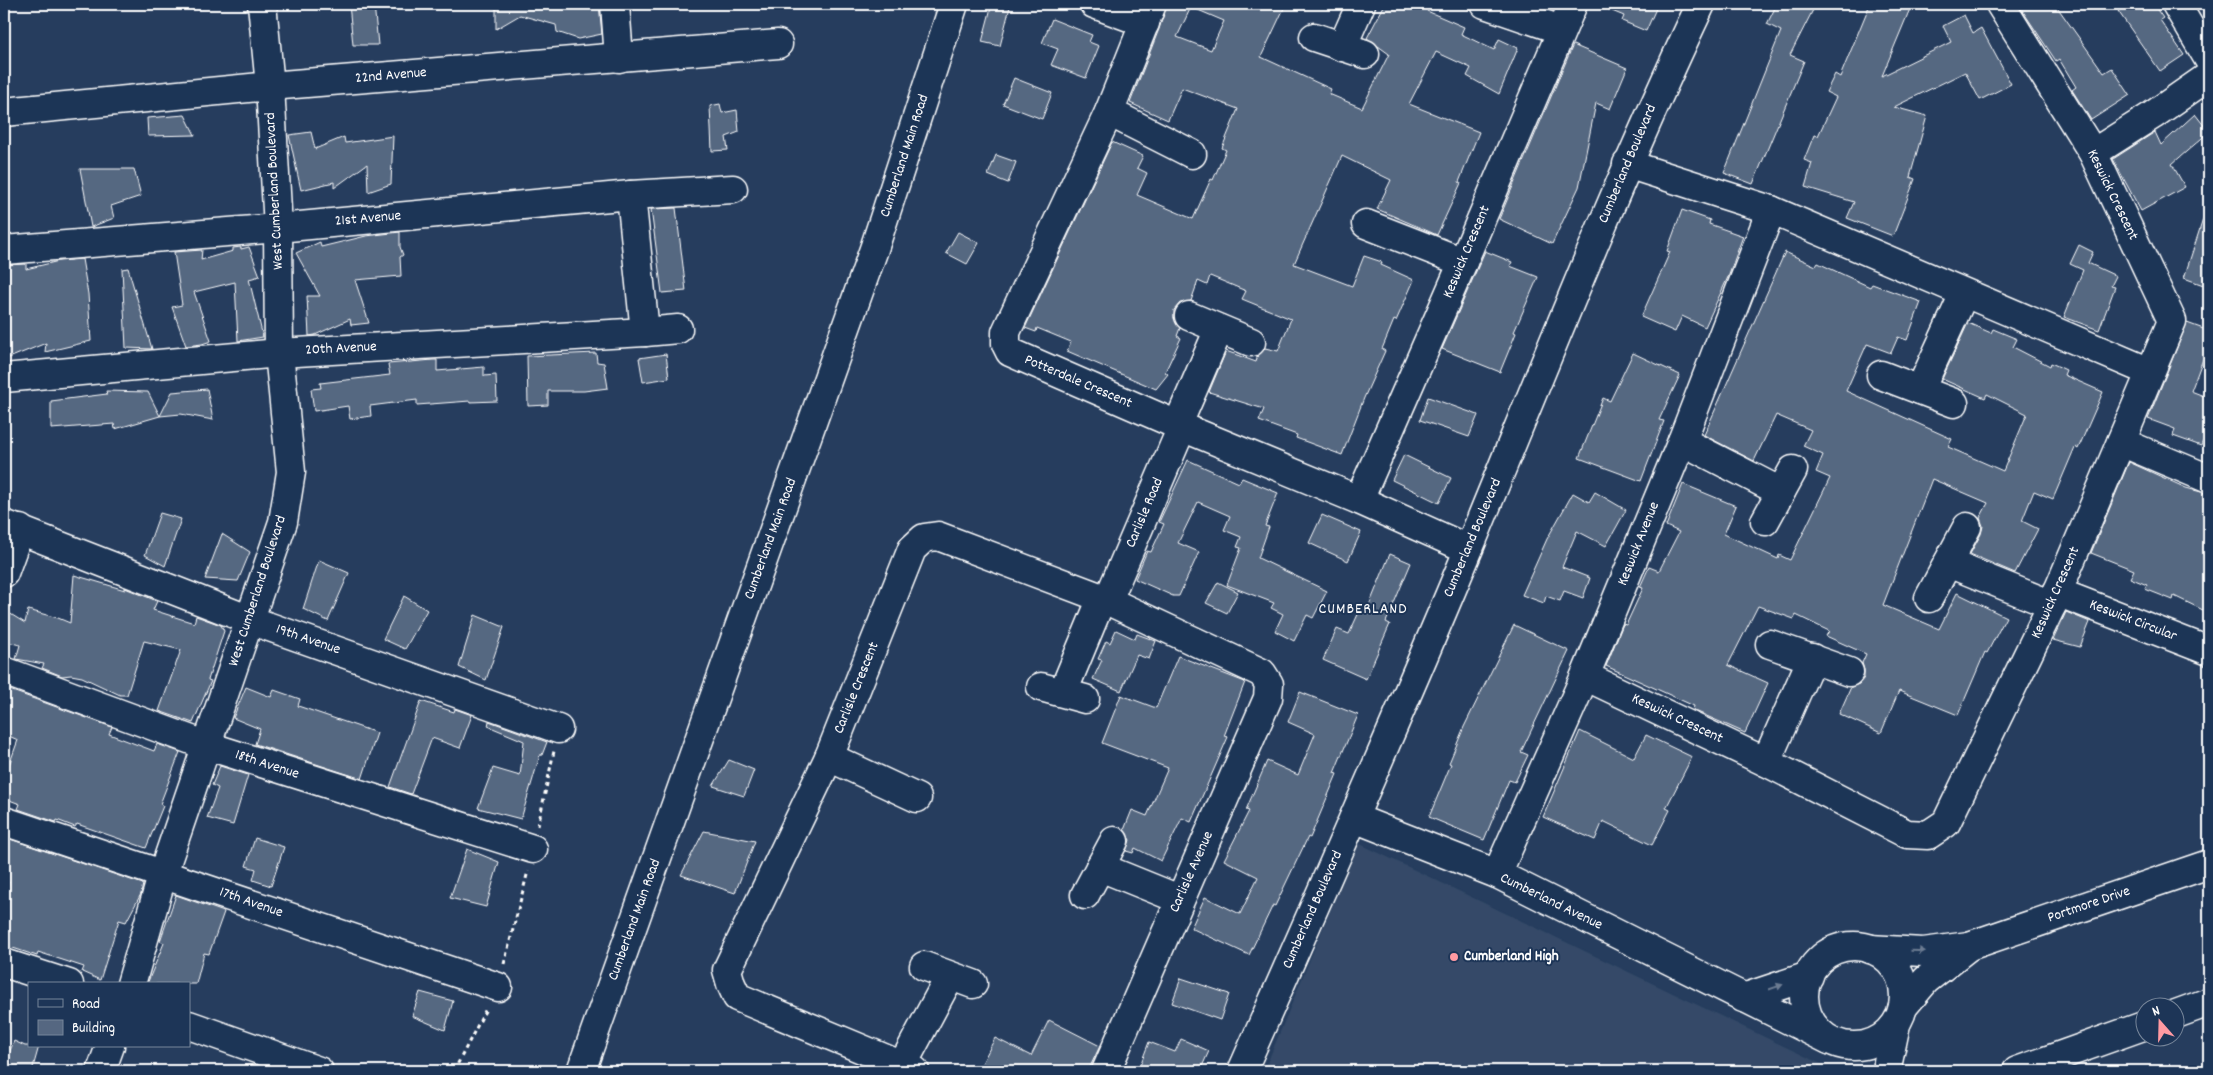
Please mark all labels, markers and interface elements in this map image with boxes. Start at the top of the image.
street label: 22nd Avenue [354,62,428,90]
street label: Cumberland Main Road [875,92,935,220]
street label: Cumberland Boulevard [1593,101,1663,227]
street label: West Cumberland Boulevard [260,112,290,270]
street label: Keswick Crescent [2080,146,2144,245]
street label: Keswick Crescent [1438,202,1497,302]
street label: 21st Avenue [334,205,402,233]
street label: 20th Avenue [305,336,378,362]
street label: Potterdale Crescent [1021,349,1136,415]
street label: Cumberland Main Road [739,475,803,603]
street label: Carlisle Road [1120,475,1170,551]
street label: Cumberland Boulevard [1438,475,1508,601]
street label: Keswick Avenue [1612,498,1666,589]
street label: West Cumberland Boulevard [223,513,293,669]
street label: Keswick Crescent [2026,543,2086,643]
street label: Keswick Circular [2086,594,2180,648]
district label: CUMBERLAND [1318,598,1408,621]
street label: 19th Avenue [273,619,344,661]
street label: Carlisle Crescent [829,638,886,737]
street label: Keswick Crescent [1628,688,1727,750]
street label: 18th Avenue [232,744,302,786]
street label: Carlisle Avenue [1164,827,1220,916]
street label: Cumberland Boulevard [1277,847,1349,973]
street label: Cumberland Main Road [603,856,667,984]
street label: Cumberland Avenue [1496,868,1606,937]
street label: Portmore Drive [2045,880,2134,929]
street label: 17th Avenue [216,882,286,924]
place label: Cumberland High [1464,946,1559,968]
one-way arrow [1910,947,1926,955]
marker: Cumberland High [1448,951,1460,963]
legend [28,982,190,1048]
one-way arrow [1769,983,1784,991]
text: Road [72,994,100,1016]
north arrow [2136,998,2186,1048]
text: N [2150,1001,2163,1022]
text: Building [72,1018,115,1040]

